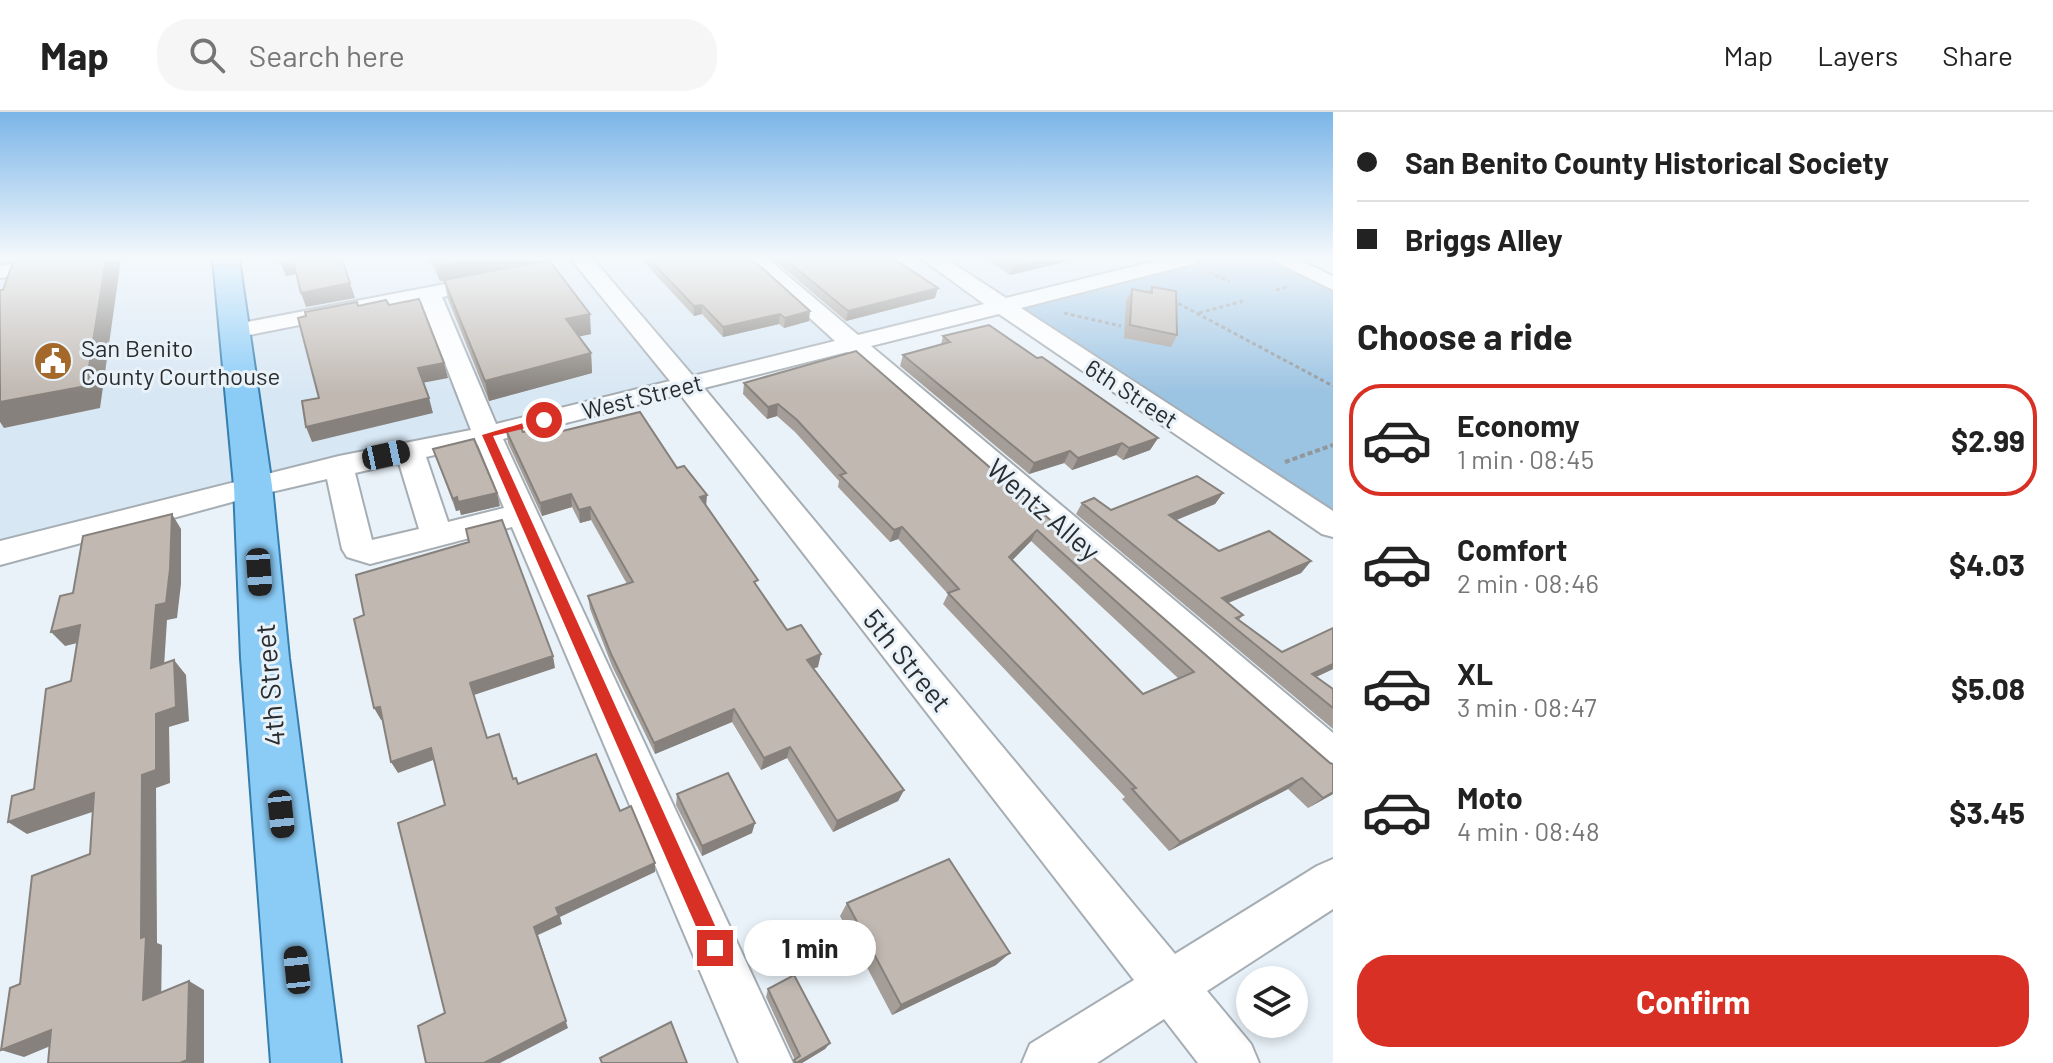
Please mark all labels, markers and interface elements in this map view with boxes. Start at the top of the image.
search box [157,19,717,91]
text: Map [40,32,109,78]
icon: search [185,33,229,77]
text: Search here [249,37,405,73]
text: Map [1723,38,1773,72]
text: Layers [1817,38,1898,72]
text: Share [1942,38,2013,72]
text: San Benito County Historical Society [1405,144,1889,180]
text: Briggs Alley [1405,221,1563,257]
text: Choose a ride [1357,314,1573,357]
place label: San Benito County Courthouse [81,333,280,390]
public building icon: San Benito County Courthouse [32,340,74,382]
street label: 6th Street [1080,352,1184,434]
street label: West Street [579,367,705,425]
route start [526,402,562,438]
icon: car [1361,404,1433,476]
text: Economy [1457,407,1580,443]
text: $2.99 [1951,422,2025,458]
car [360,438,412,472]
text: 1 min · 08:45 [1457,443,1594,474]
street label: Wentz Alley [980,451,1108,567]
icon: car [1361,528,1433,600]
text: Comfort [1457,531,1567,567]
text: $4.03 [1949,546,2025,582]
car [245,547,273,597]
text: 2 min · 08:46 [1457,567,1599,598]
street label: 5th Street [856,602,960,718]
street label: 4th Street [247,622,291,748]
icon: car [1361,652,1433,724]
text: XL [1457,655,1493,691]
text: $5.08 [1951,670,2025,706]
text: 3 min · 08:47 [1457,691,1597,722]
icon: car [1361,776,1433,848]
text: Moto [1457,779,1523,815]
car [267,789,295,839]
text: $3.45 [1949,794,2025,830]
text: 4 min · 08:48 [1457,815,1599,846]
callout: 1 min [743,920,875,976]
route end [697,930,733,966]
text: 1 min [782,932,838,963]
car [283,945,311,995]
button: Confirm [1357,955,2029,1047]
map controls [1236,966,1308,1038]
button: layers [1236,966,1308,1038]

